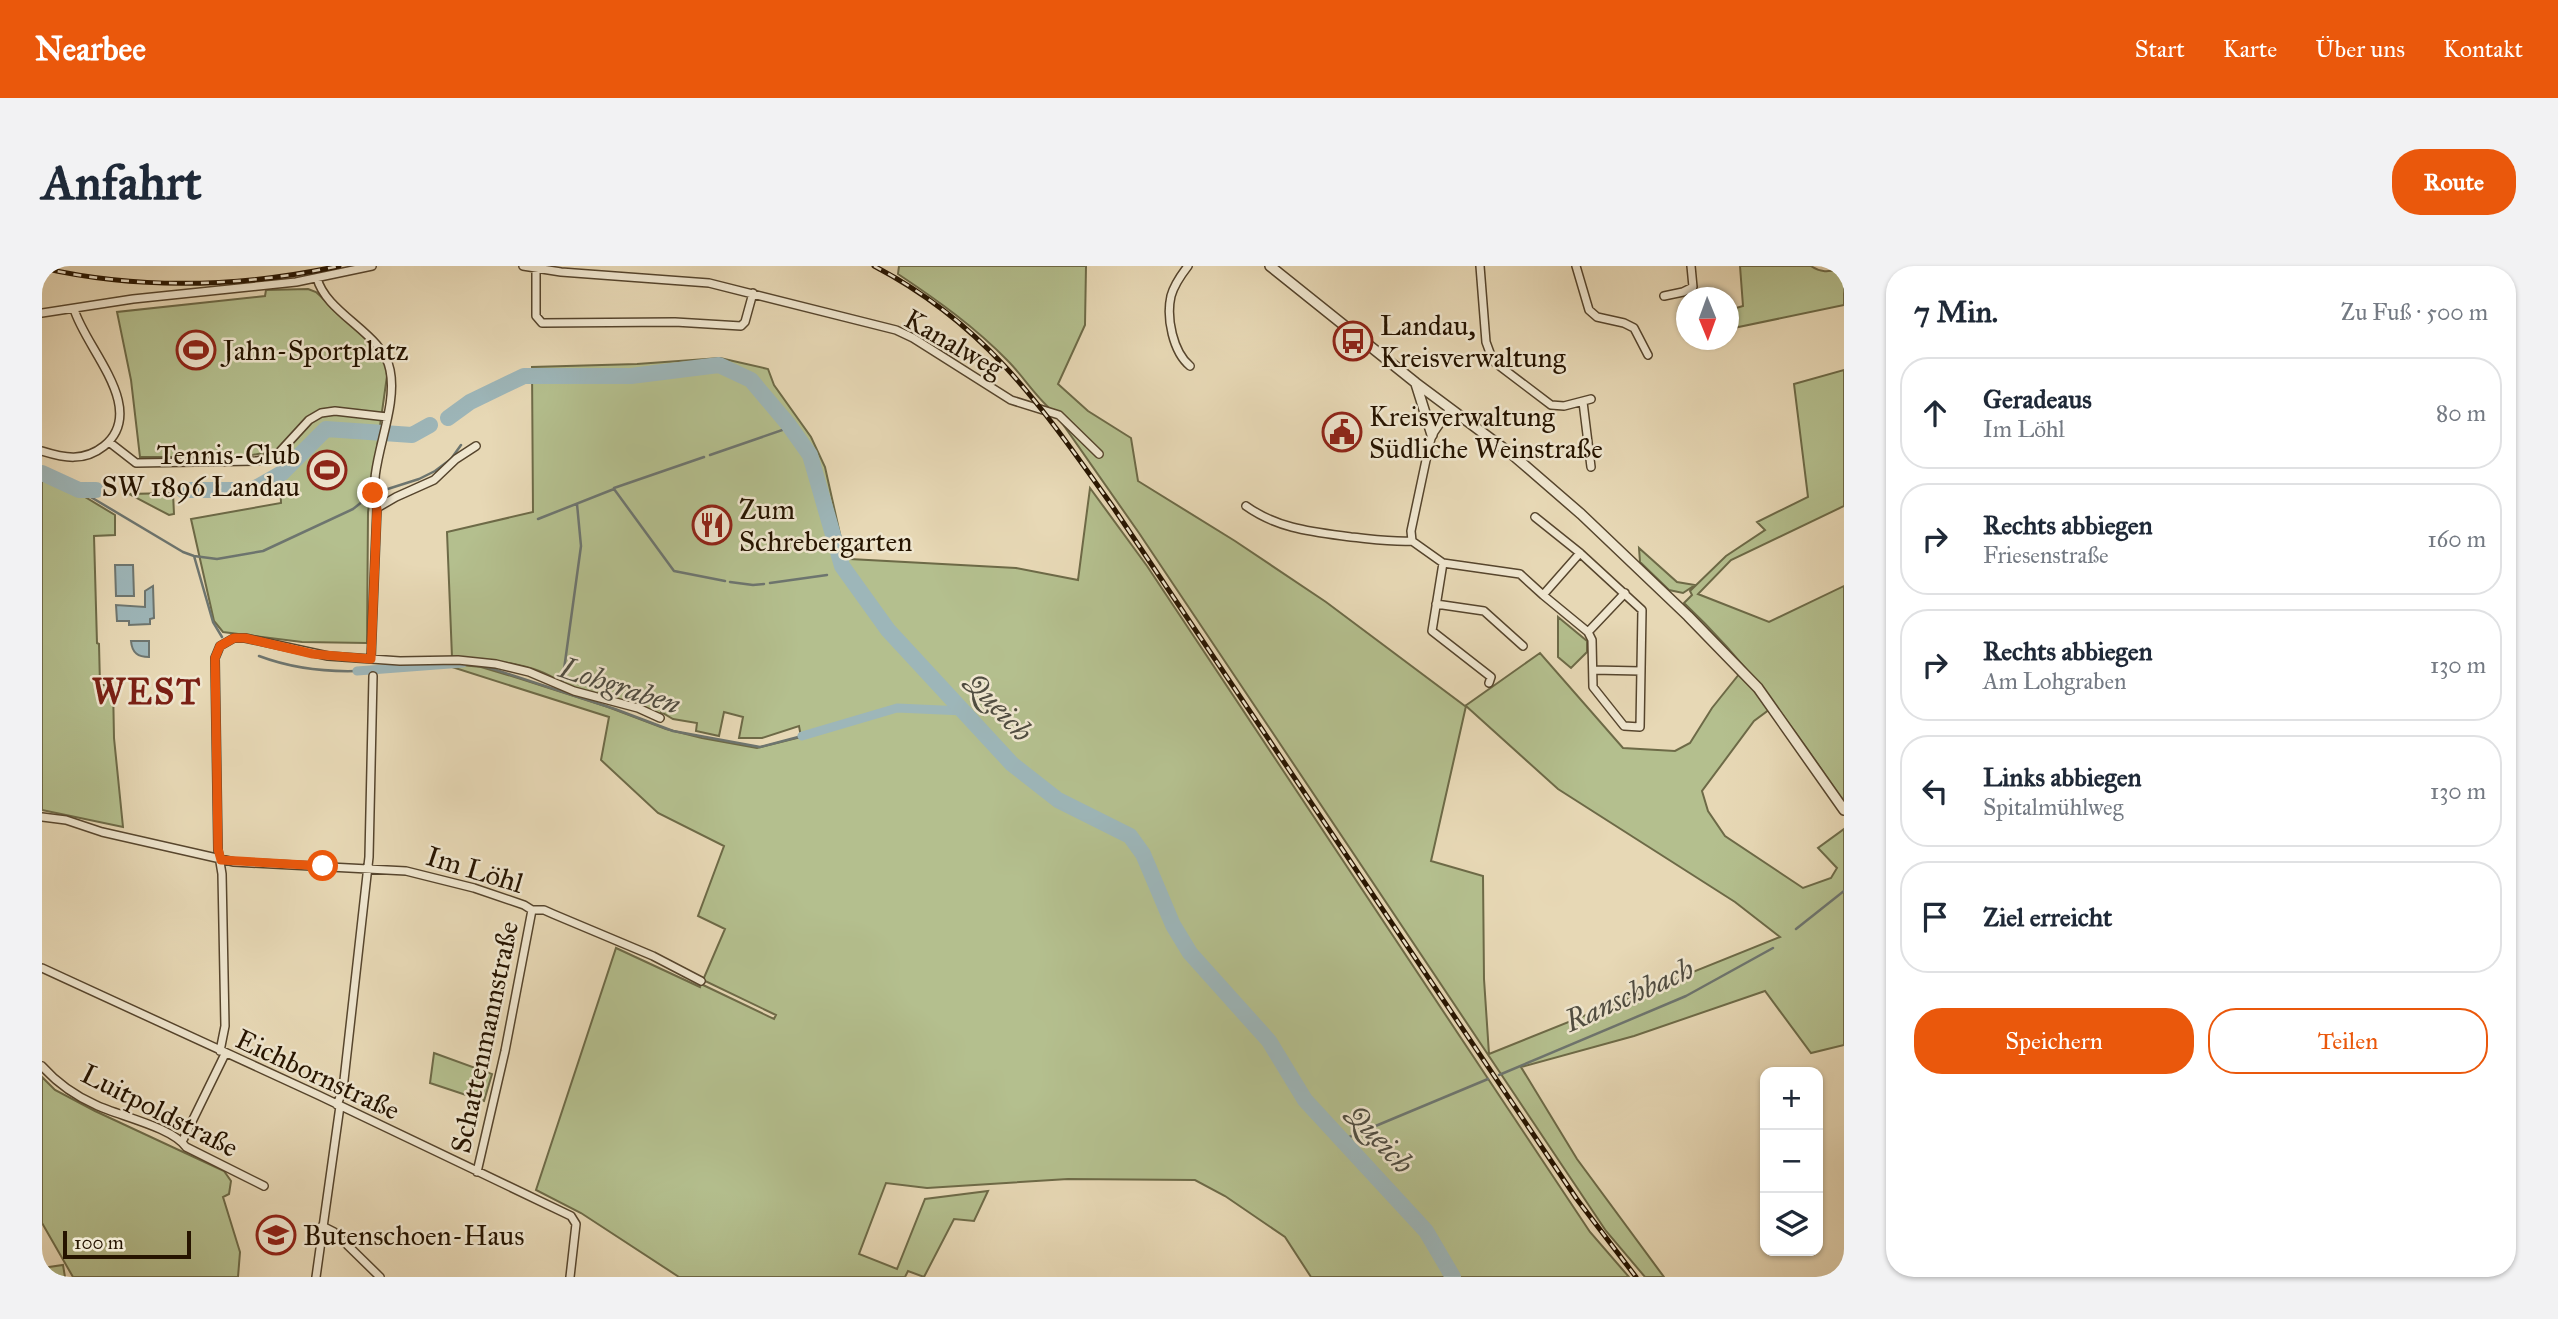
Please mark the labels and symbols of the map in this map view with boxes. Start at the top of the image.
north arrow [1676,287,1739,350]
street label: Kanalweg [898,301,1010,386]
place label: Landau, Kreisverwaltung [1380,308,1567,375]
bus stop icon: Landau, Kreisverwaltung [1332,320,1374,362]
sports icon: Jahn-Sportplatz [175,329,217,371]
place label: Jahn-Sportplatz [220,333,409,368]
place label: Kreisverwaltung Südliche Weinstraße [1369,399,1603,466]
public building icon: Kreisverwaltung Südliche Weinstraße [1321,411,1363,453]
place label: Tennis-Club SW 1896 Landau [101,437,300,504]
sports icon: Tennis-Club SW 1896 Landau [306,449,348,491]
route end [357,477,388,508]
place label: Zum Schrebergarten [739,492,912,559]
restaurant icon: Zum Schrebergarten [691,504,733,546]
water label: Lohgraben [553,649,685,722]
water label: Queich [956,663,1040,750]
district label: WEST [92,671,202,714]
street label: Im Löhl [422,838,528,901]
route start [307,850,338,881]
street label: Schattenmannstraße [443,918,526,1156]
water label: Ranschbach [1558,950,1700,1040]
street label: Eichbornstraße [230,1021,405,1128]
street label: Luitpoldstraße [75,1056,244,1165]
water label: Queich [1337,1095,1421,1182]
school or university icon: Butenschoen-Haus [255,1214,297,1256]
place label: Butenschoen-Haus [303,1218,524,1253]
scale bar [63,1228,191,1260]

